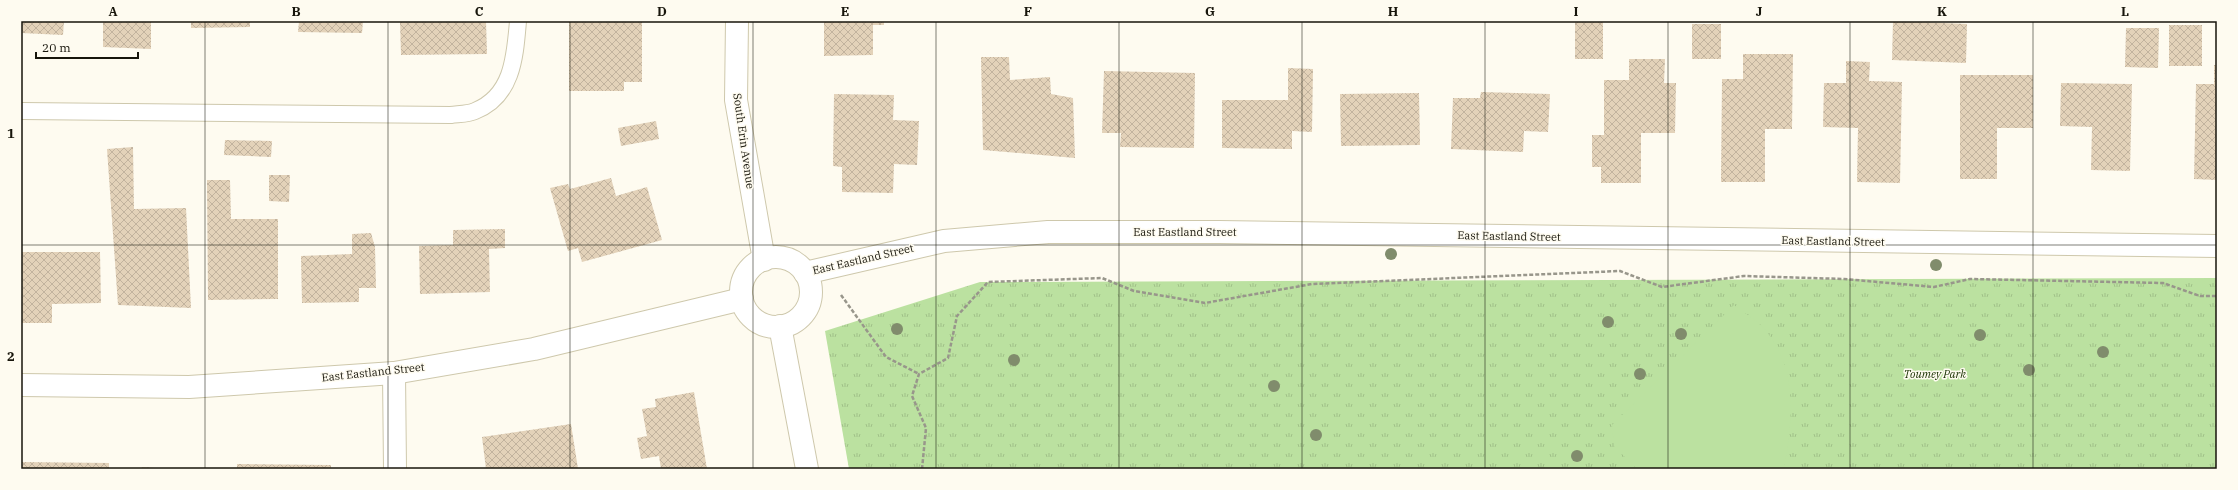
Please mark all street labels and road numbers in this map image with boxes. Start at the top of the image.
street label: South Erin Avenue [730,92,758,190]
street label: East Eastland Street [1133,225,1237,239]
street label: East Eastland Street [1457,228,1561,244]
street label: East Eastland Street [1781,233,1885,249]
street label: East Eastland Street [811,241,915,277]
street label: East Eastland Street [321,360,425,384]

